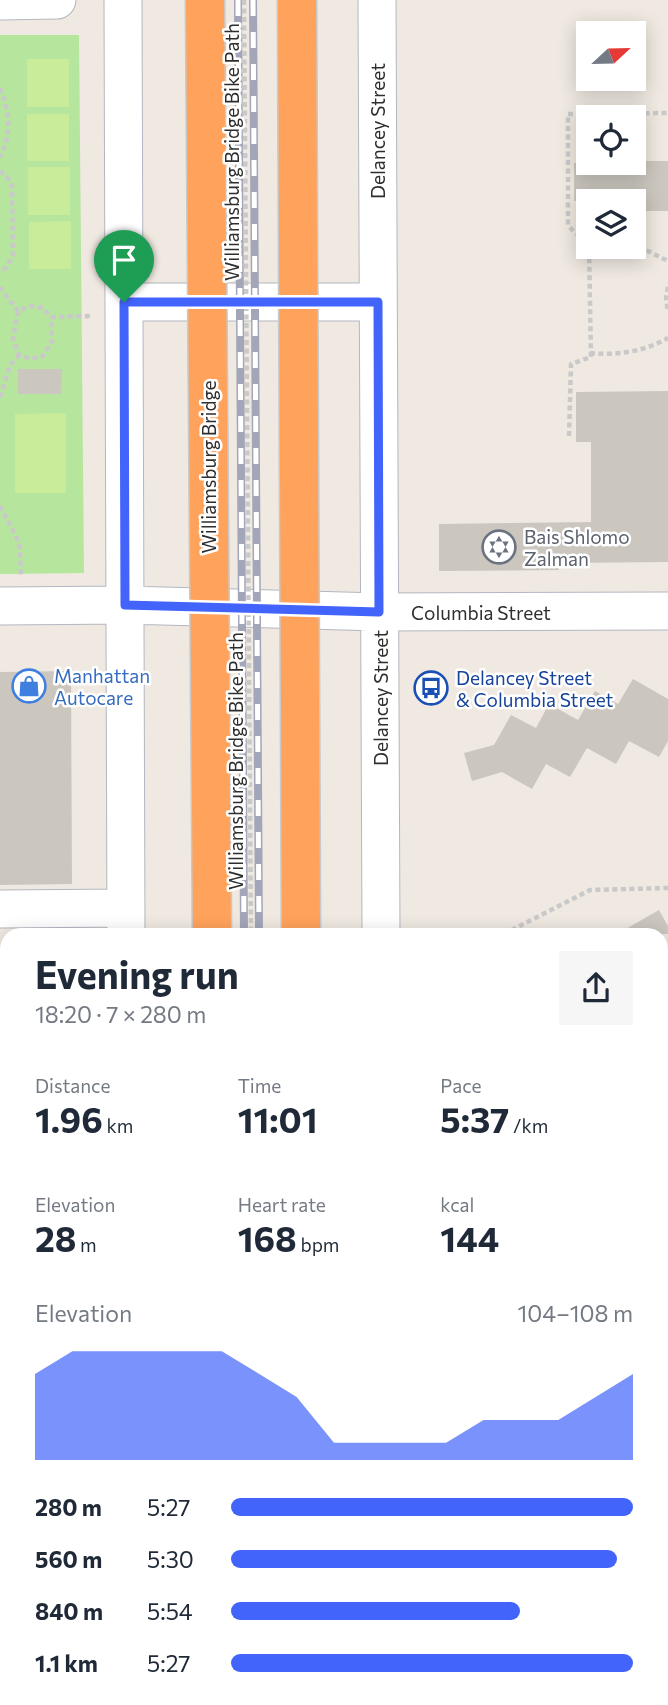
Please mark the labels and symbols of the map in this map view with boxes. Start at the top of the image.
north arrow [576,21,646,91]
street label: Williamsburg Bridge Bike Path [220,23,243,281]
street label: Delancey Street [366,63,389,199]
pin [94,230,154,302]
street label: Williamsburg Bridge [197,380,220,554]
place label: Bais Shlomo Zalman [524,525,630,570]
synagogue icon: Bais Shlomo Zalman [480,528,518,566]
street label: Columbia Street [411,601,551,624]
street label: Delancey Street [369,630,392,766]
street label: Williamsburg Bridge Bike Path [224,632,247,890]
place label: Manhattan Autocare [54,664,150,709]
place label: Delancey Street & Columbia Street [456,666,614,711]
shop icon: Manhattan Autocare [10,667,48,705]
bus stop icon: Delancey Street & Columbia Street [412,669,450,707]

